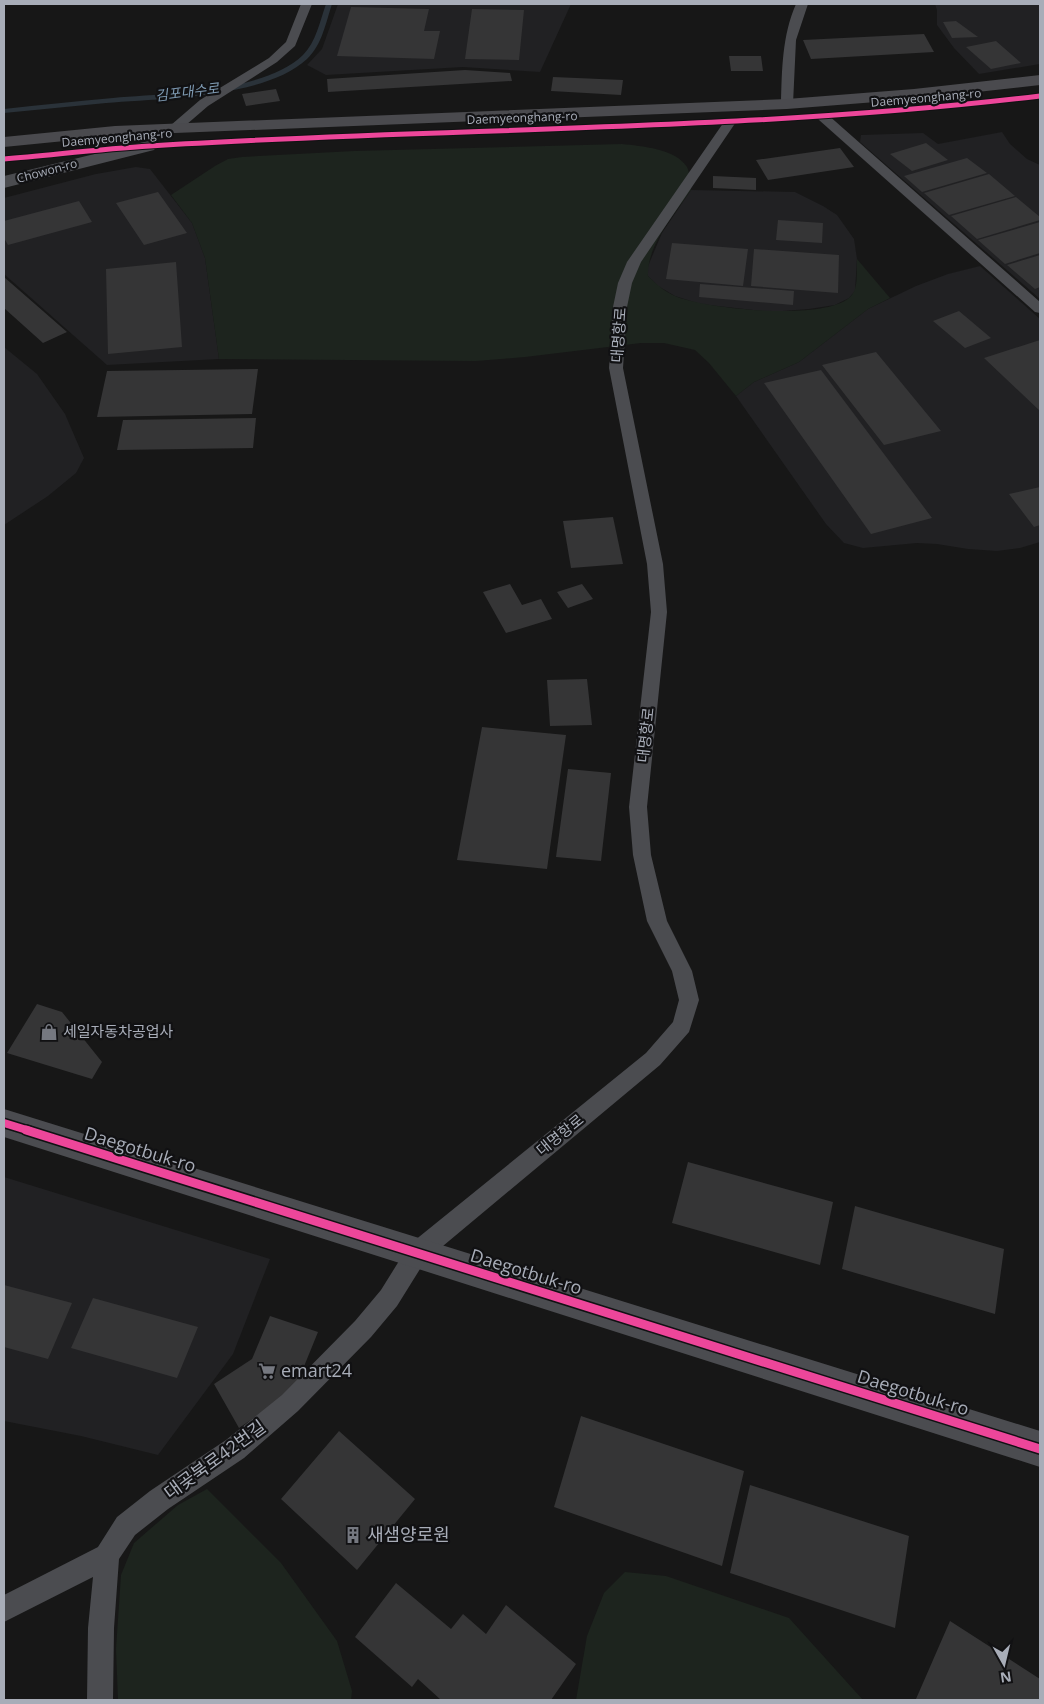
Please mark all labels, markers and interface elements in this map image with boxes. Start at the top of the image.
water label: 김포대수로 [154,78,221,105]
street label: Daemyeonghang-ro [870,84,982,111]
street label: Daemyeonghang-ro [466,107,578,128]
street label: Daemyeonghang-ro [61,124,173,151]
street label: Chowon-ro [15,154,79,187]
street label: 대명항로 [606,307,630,363]
street label: 대명항로 [632,706,658,763]
place label: 세일자동차공업사 [63,1021,174,1041]
shop icon: 세일자동차공업사 [39,1022,59,1042]
street label: 대명항로 [532,1109,587,1159]
street label: Daegotbuk-ro [81,1121,199,1177]
street label: Daegotbuk-ro [467,1243,585,1299]
place label: emart24 [281,1358,352,1382]
supermarket icon: emart24 [257,1361,277,1381]
street label: Daegotbuk-ro [854,1364,972,1420]
street label: 대곶북로42번길 [159,1414,270,1504]
place label: 새샘양로원 [367,1522,450,1546]
building icon: 새샘양로원 [343,1525,363,1545]
north arrow [979,1639,1029,1689]
text: N [999,1667,1013,1688]

